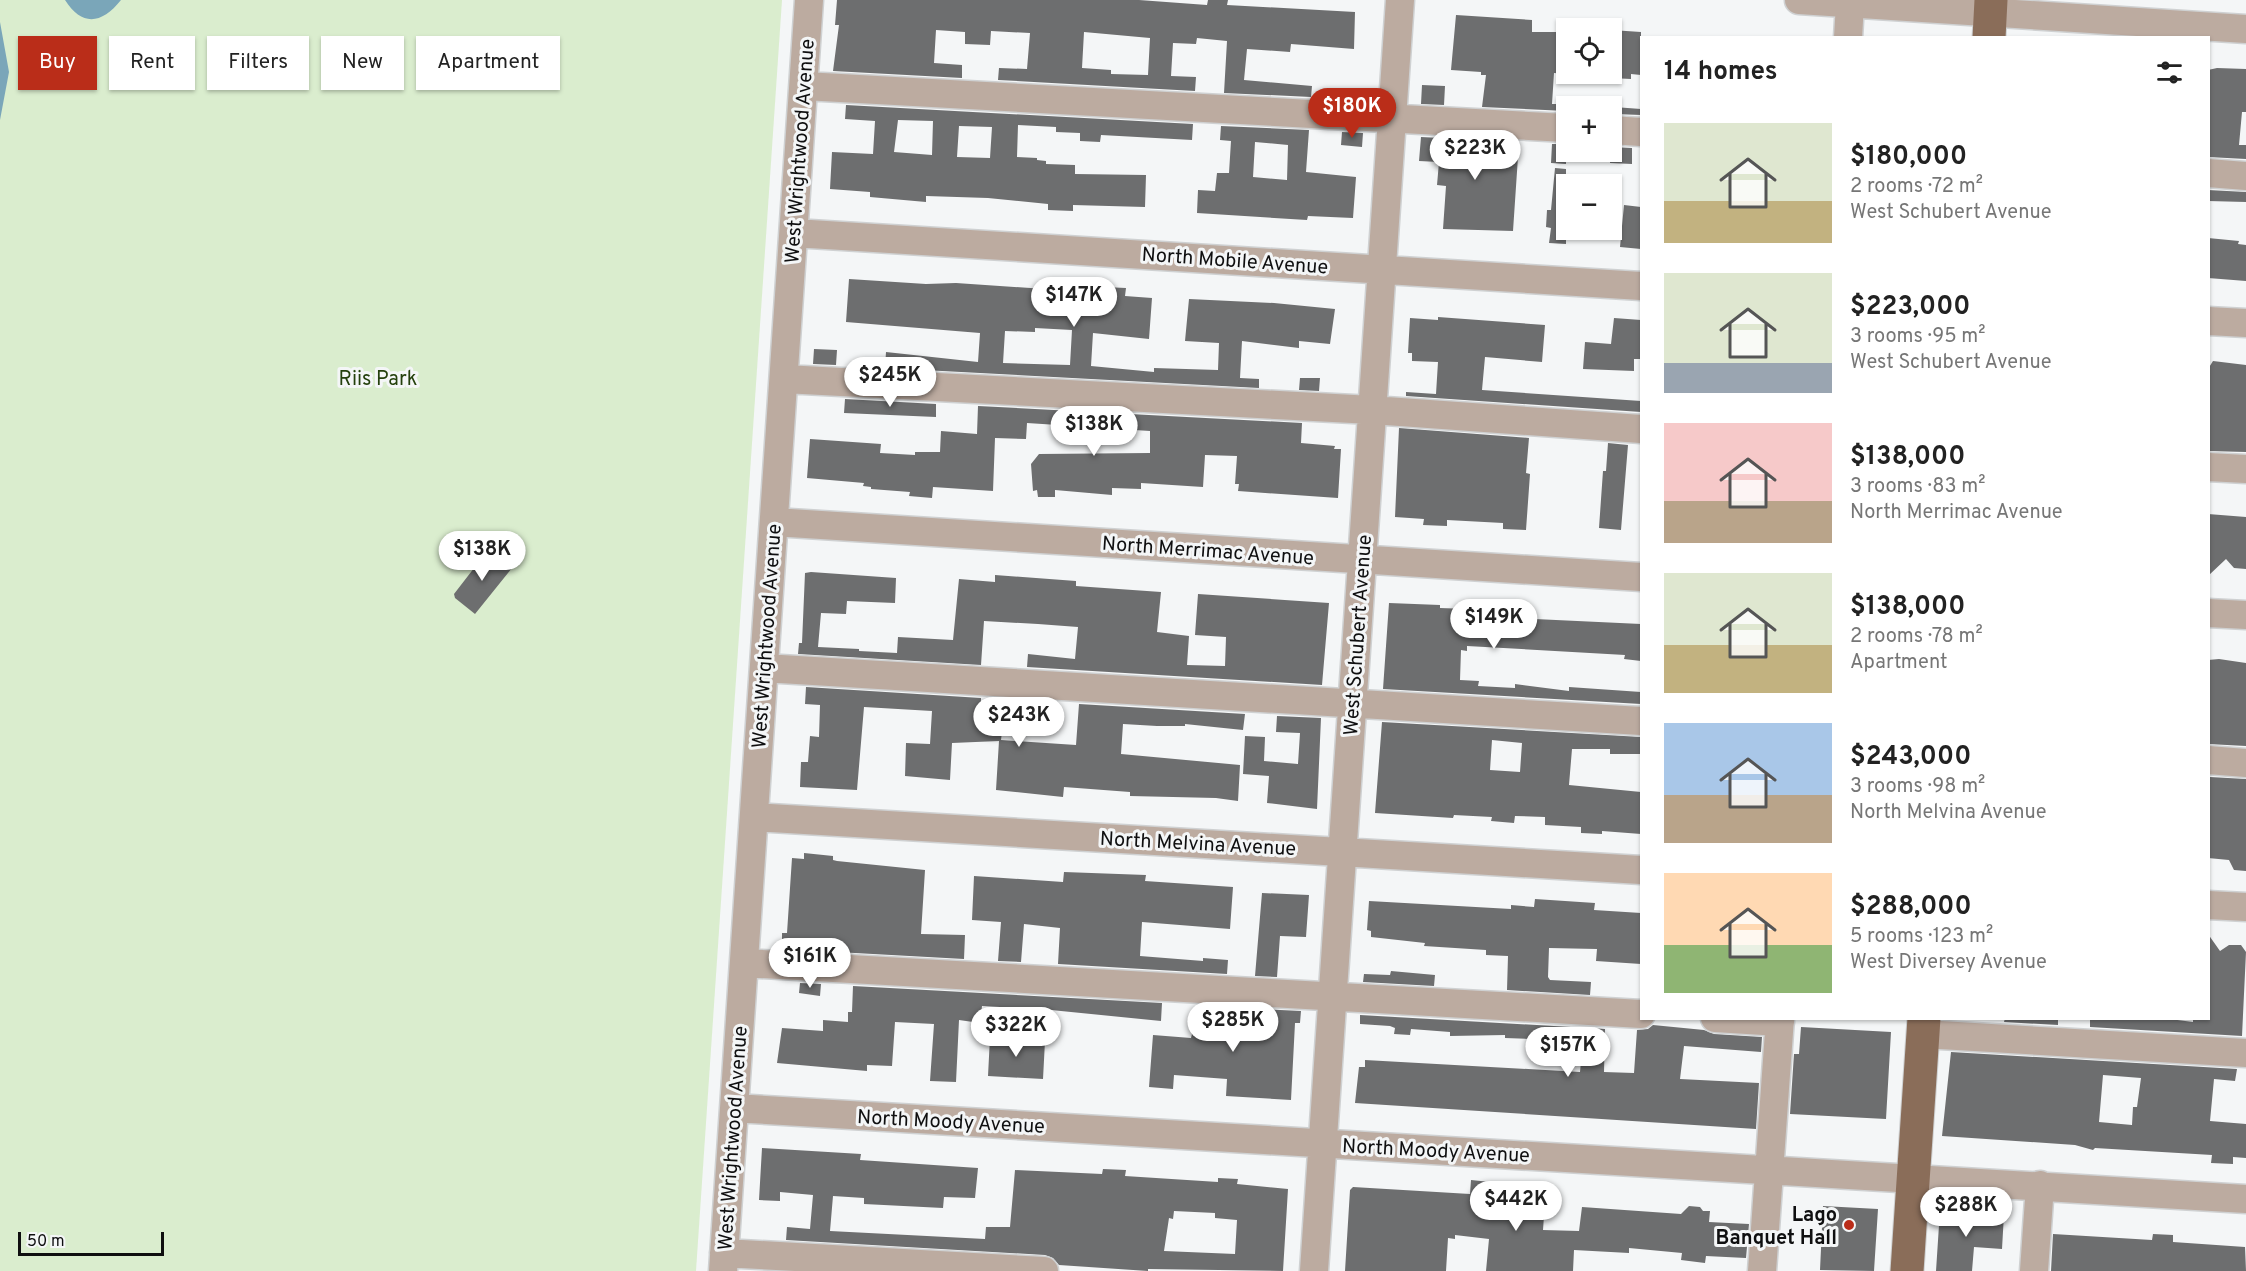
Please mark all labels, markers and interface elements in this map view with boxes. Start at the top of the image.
map controls [1556,18,1622,240]
button: locate [1556,18,1622,84]
chip: Buy [18,36,97,90]
chip: Rent [109,36,195,90]
chip: Filters [207,36,309,90]
chip: New [321,36,404,90]
chip: Apartment [416,36,560,90]
street label: West Wrightwood Avenue [780,38,822,264]
text: 14 homes [1664,56,1778,89]
icon: filters [2153,56,2186,89]
pin: $180K [1310,88,1394,139]
text: $180K [1322,94,1382,120]
button: + [1556,96,1622,162]
pin: $223K [1433,130,1517,181]
text: $223K [1444,136,1506,162]
text: $180,000 [1850,141,1967,174]
icon: home [1712,147,1784,219]
button: − [1556,174,1622,240]
text: 2 rooms · 72 m² [1850,174,1983,200]
text: West Schubert Avenue [1850,200,2051,226]
street label: North Mobile Avenue [1141,243,1329,281]
pin: $147K [1032,277,1116,328]
text: $147K [1045,283,1103,309]
text: $223,000 [1850,291,1970,324]
icon: home [1712,297,1784,369]
text: 3 rooms · 95 m² [1850,324,1986,350]
text: West Schubert Avenue [1850,350,2051,376]
pin: $245K [848,357,932,408]
text: $245K [858,363,922,389]
park label: Riis Park [339,367,417,393]
pin: $138K [1052,406,1136,457]
text: $138K [1065,412,1123,438]
text: $138,000 [1850,441,1965,474]
icon: home [1712,447,1784,519]
text: 3 rooms · 83 m² [1850,474,1985,500]
text: North Merrimac Avenue [1850,500,2063,526]
street label: West Wrightwood Avenue [747,523,789,749]
pin: $138K [440,531,524,582]
street label: North Merrimac Avenue [1101,532,1315,572]
street label: West Schubert Avenue [1339,534,1379,737]
text: $138K [453,537,511,563]
text: $138,000 [1850,591,1965,624]
icon: home [1712,597,1784,669]
pin: $149K [1452,599,1536,650]
text: $149K [1464,605,1524,631]
text: 2 rooms · 78 m² [1850,624,1983,650]
text: Apartment [1850,650,1948,676]
pin: $243K [977,697,1061,748]
text: $243K [987,703,1051,729]
text: $243,000 [1850,741,1971,774]
icon: home [1712,747,1784,819]
text: 3 rooms · 98 m² [1850,774,1985,800]
text: North Melvina Avenue [1850,800,2047,826]
street label: North Melvina Avenue [1099,827,1297,863]
text: $288,000 [1850,891,1972,924]
icon: home [1712,897,1784,969]
text: 5 rooms · 123 m² [1850,924,1993,950]
pin: $161K [768,938,852,989]
text: $161K [783,944,837,970]
text: West Diversey Avenue [1850,950,2047,976]
pin: $285K [1191,1002,1275,1053]
pin: $322K [974,1007,1058,1058]
text: $285K [1201,1008,1265,1034]
text: $322K [985,1013,1047,1039]
street label: West Wrightwood Avenue [713,1025,755,1251]
pin: $157K [1526,1027,1610,1078]
text: $157K [1539,1033,1597,1059]
street label: North Moody Avenue [856,1105,1046,1141]
street label: North Moody Avenue [1341,1134,1531,1170]
pin: $442K [1474,1181,1558,1232]
text: $442K [1484,1187,1548,1213]
pin: $288K [1924,1187,2008,1238]
text: $288K [1934,1193,1998,1219]
place label: Lago Banquet Hall [1716,1203,1837,1252]
marker: Lago Banquet Hall [1842,1218,1856,1232]
scale bar [18,1229,164,1256]
text: 50 m [27,1232,65,1252]

